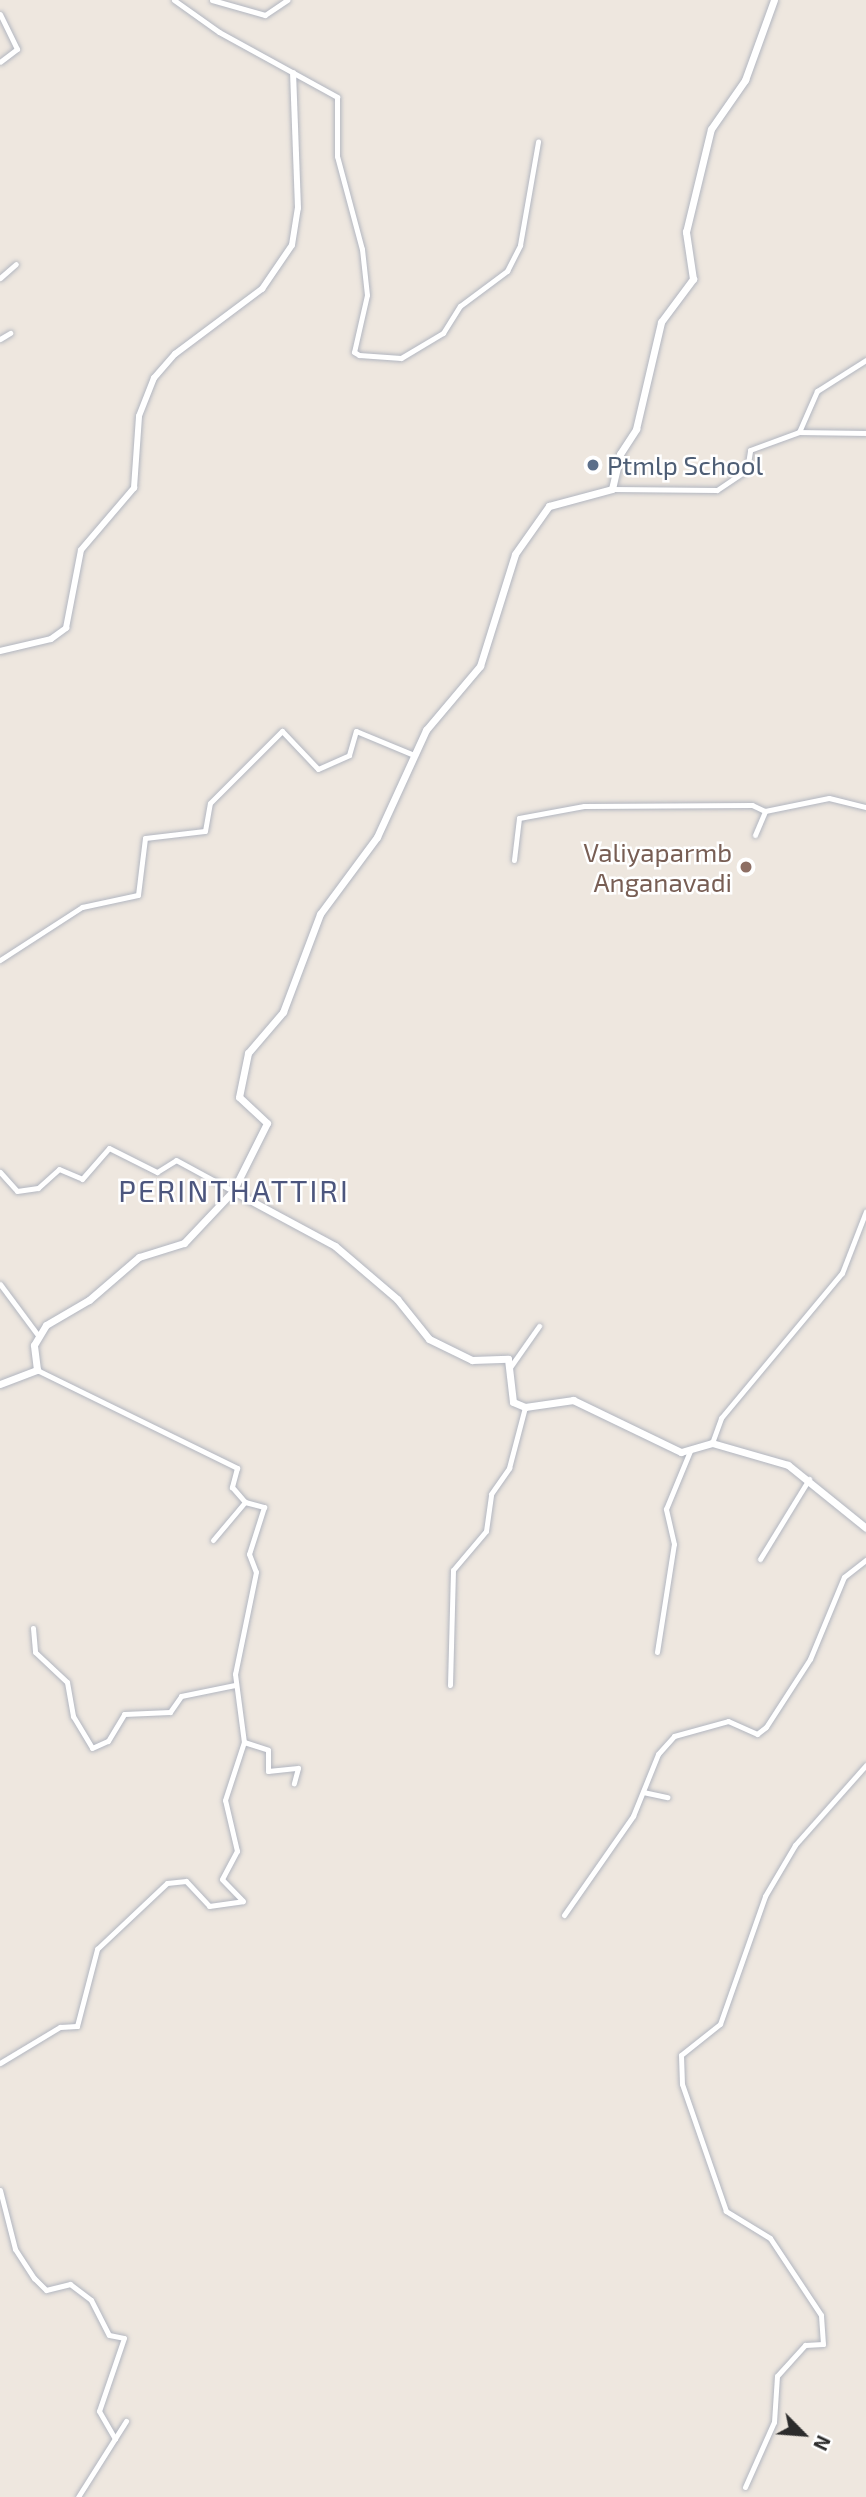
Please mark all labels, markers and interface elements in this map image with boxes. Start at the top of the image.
place label: Ptmlp School [607,449,763,481]
marker: Ptmlp School [585,457,601,473]
place label: Valiyaparmb Anganavadi [583,836,732,898]
marker: Valiyaparmb Anganavadi [738,859,754,875]
district label: PERINTHATTIRI [120,1172,348,1208]
north arrow [768,2399,838,2469]
text: N [809,2432,836,2454]

